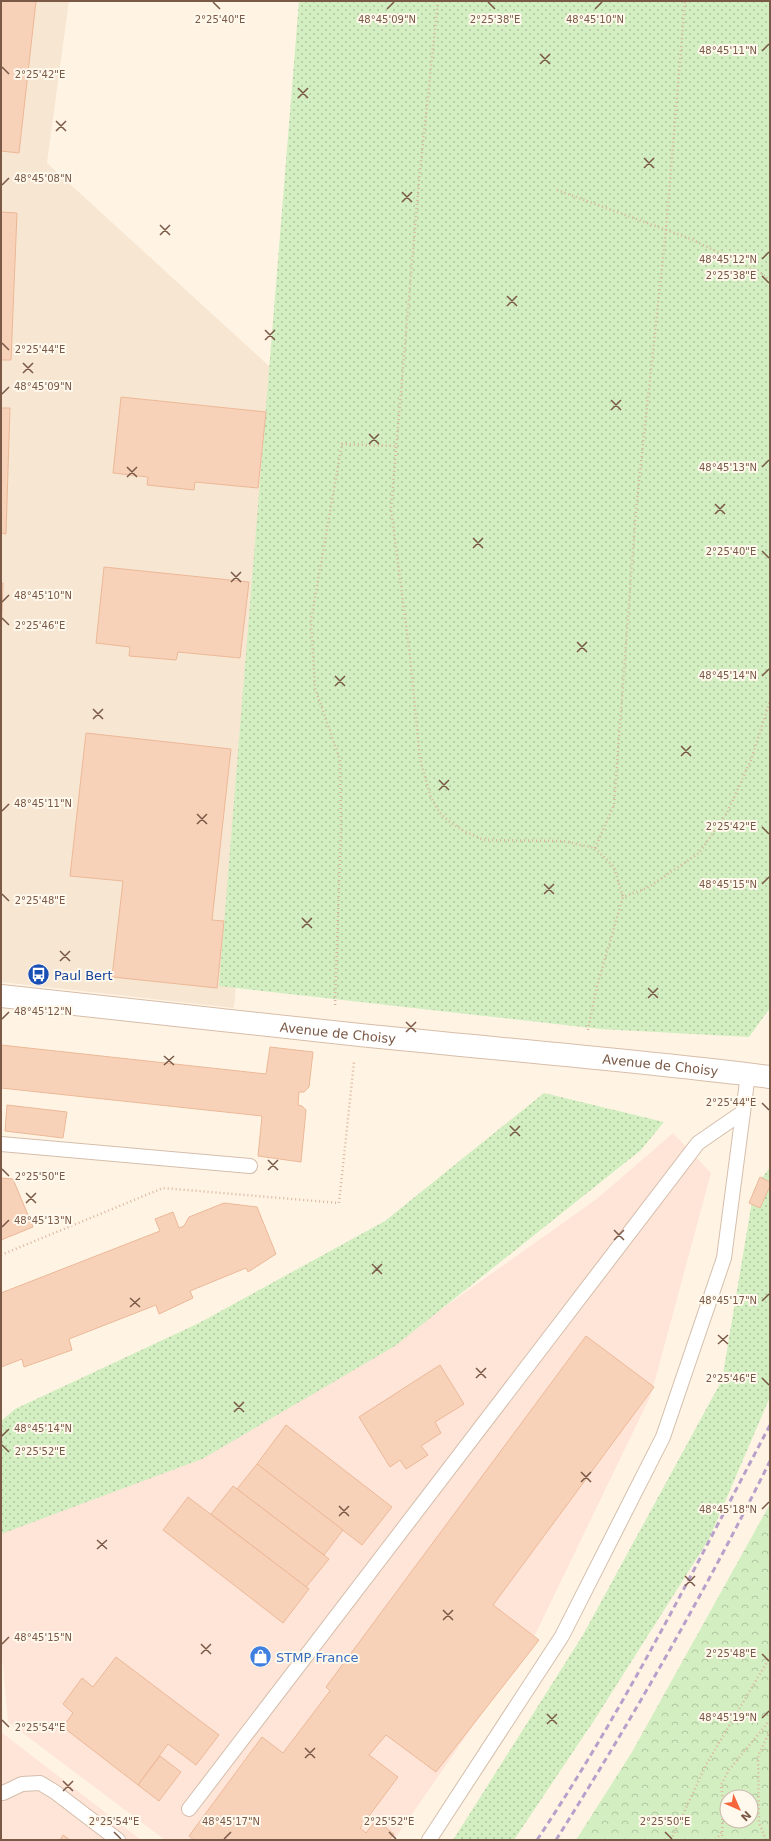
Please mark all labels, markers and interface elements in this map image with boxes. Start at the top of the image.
text: 2°25'40"E [195,14,245,25]
text: 48°45'09"N [358,14,416,25]
text: 2°25'38"E [470,14,520,25]
text: 48°45'10"N [566,14,624,25]
text: 48°45'11"N [699,45,757,56]
text: 2°25'42"E [15,69,65,80]
text: 48°45'08"N [14,173,72,184]
text: 48°45'12"N [699,254,757,265]
text: 2°25'38"E [706,270,756,281]
text: 2°25'44"E [15,344,65,355]
text: 48°45'09"N [14,381,72,392]
text: 48°45'13"N [699,462,757,473]
text: 2°25'40"E [706,546,756,557]
text: 48°45'10"N [14,590,72,601]
text: 2°25'46"E [15,620,65,631]
text: 48°45'14"N [699,670,757,681]
text: 48°45'11"N [14,798,72,809]
text: 2°25'42"E [706,821,756,832]
text: 48°45'15"N [699,879,757,890]
text: 2°25'48"E [15,895,65,906]
bus stop icon: Paul Bert [26,962,52,988]
place label: Paul Bert [54,968,113,983]
text: 48°45'12"N [14,1006,72,1017]
street label: Avenue de Choisy [279,1020,397,1047]
street label: Avenue de Choisy [602,1052,719,1079]
text: 2°25'44"E [706,1097,756,1108]
text: 2°25'50"E [15,1171,65,1182]
text: 48°45'13"N [14,1215,72,1226]
text: 48°45'17"N [699,1295,757,1306]
text: 2°25'46"E [706,1373,756,1384]
text: 48°45'14"N [14,1423,72,1434]
text: 2°25'52"E [15,1446,65,1457]
text: 48°45'18"N [699,1504,757,1515]
text: 48°45'15"N [14,1632,72,1643]
shop icon: STMP France [247,1644,273,1670]
text: 2°25'48"E [706,1648,756,1659]
place label: STMP France [276,1650,359,1665]
text: 48°45'19"N [699,1712,757,1723]
text: 2°25'54"E [15,1722,65,1733]
north arrow [719,1789,759,1829]
text: N [738,1808,754,1824]
text: 2°25'54"E [89,1816,139,1827]
text: 48°45'17"N [202,1816,260,1827]
text: 2°25'52"E [364,1816,414,1827]
text: 2°25'50"E [640,1816,690,1827]

